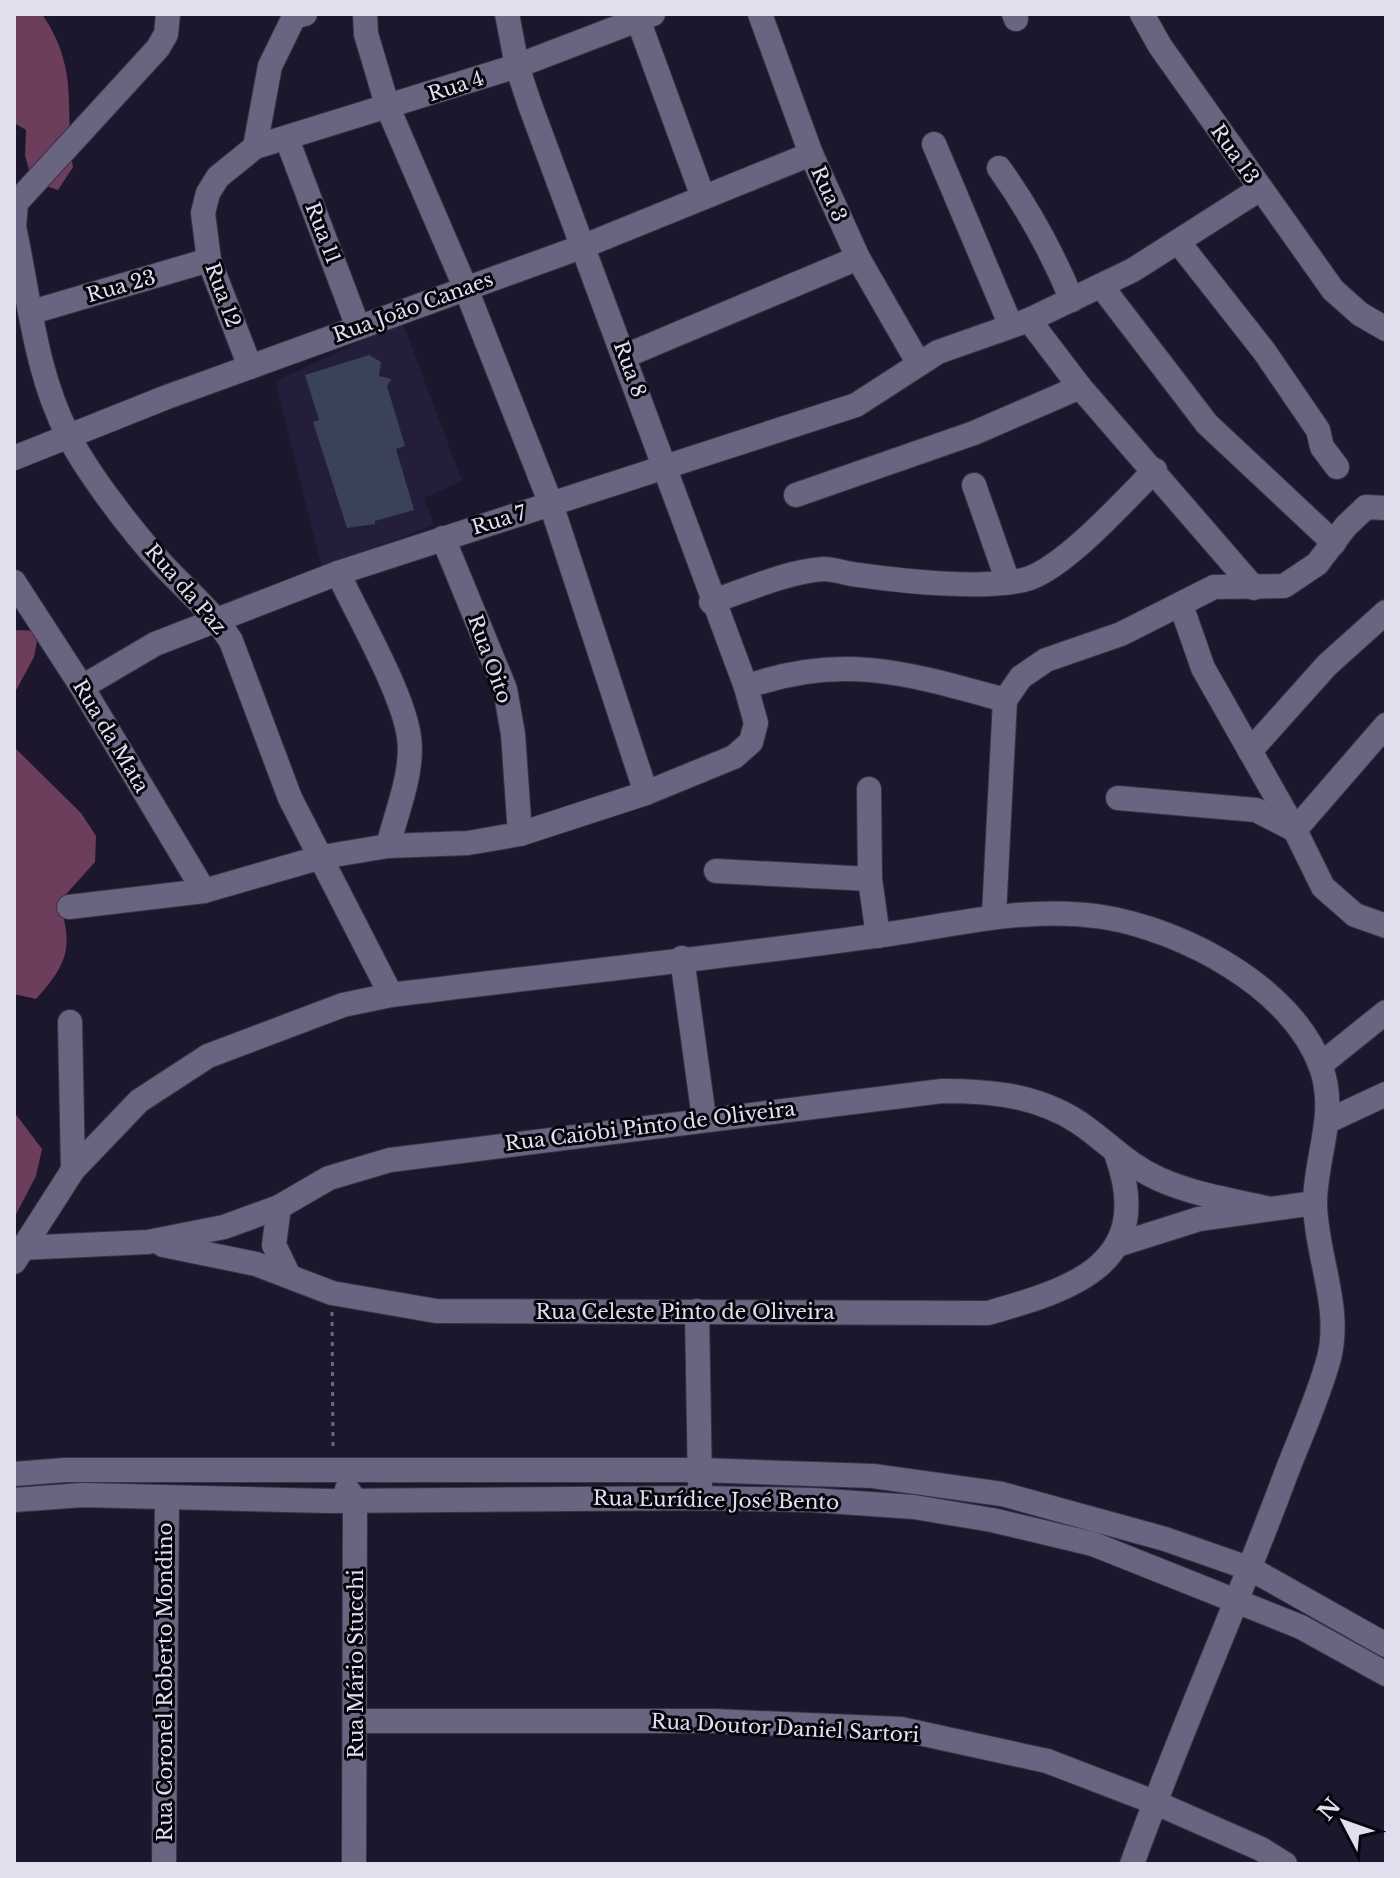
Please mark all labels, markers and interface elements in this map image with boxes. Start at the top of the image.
street label: Rua 4 [425,66,487,106]
street label: Rua 13 [1206,120,1264,188]
street label: Rua 3 [806,163,852,225]
street label: Rua 11 [300,199,346,267]
street label: Rua 12 [200,259,246,331]
street label: Rua 23 [84,265,158,307]
street label: Rua João Canaes [330,267,496,347]
street label: Rua 8 [609,338,651,400]
street label: Rua 7 [469,500,530,540]
street label: Rua da Paz [140,539,232,639]
street label: Rua Oito [463,612,517,706]
street label: Rua da Mata [68,675,155,798]
street label: Rua Caiobi Pinto de Oliveira [503,1096,797,1156]
street label: Rua Celeste Pinto de Oliveira [535,1300,835,1324]
street label: Rua Eurídice José Bento [593,1486,839,1514]
street label: Rua Coronel Roberto Mondino [153,1522,177,1842]
street label: Rua Mário Stucchi [344,1569,368,1759]
street label: Rua Doutor Daniel Sartori [650,1709,920,1747]
north arrow [1304,1782,1384,1862]
text: N [1312,1792,1346,1826]

